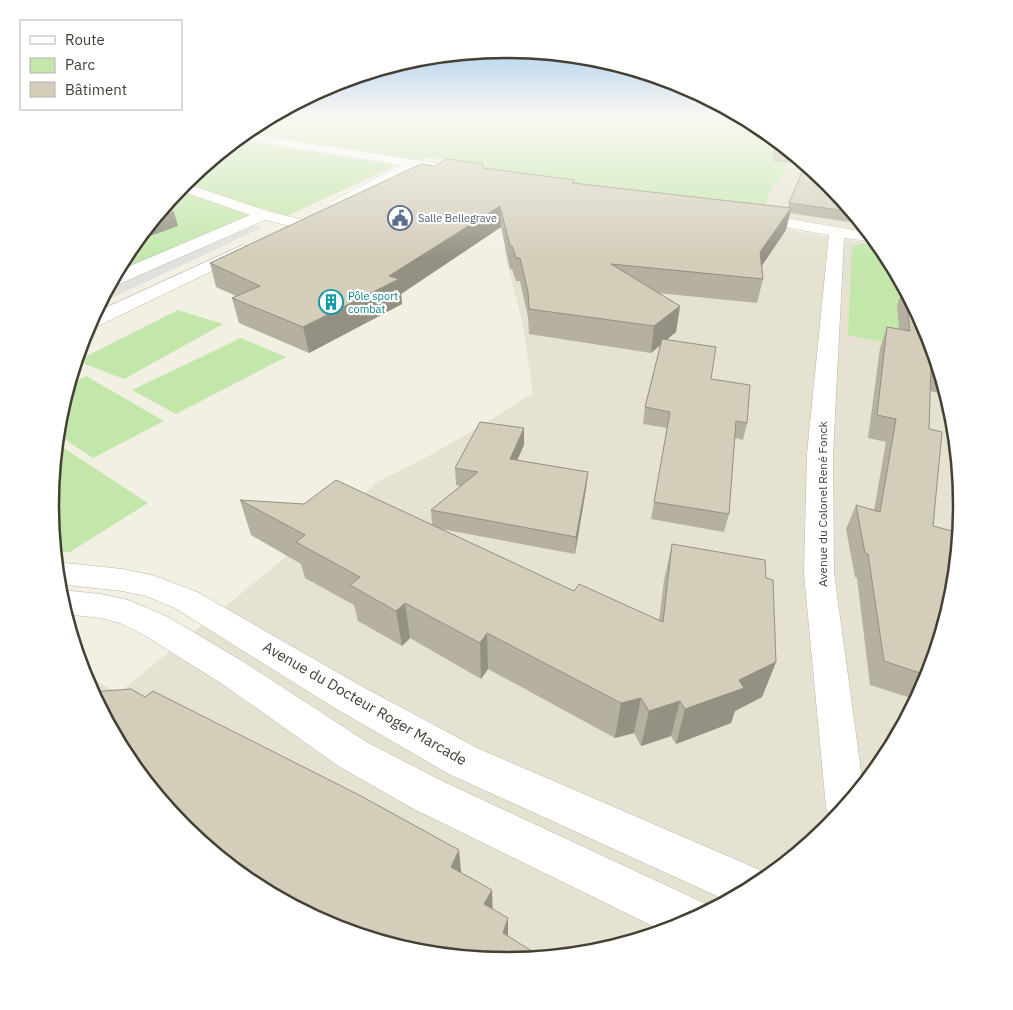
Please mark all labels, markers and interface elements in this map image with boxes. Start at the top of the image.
legend [20,20,182,110]
text: Route [65,30,105,49]
text: Parc [65,55,95,74]
text: Bâtiment [65,80,127,99]
public building icon: Salle Bellegrave [387,205,413,231]
place label: Salle Bellegrave [418,211,497,225]
building icon: Pôle sport combat [318,289,344,315]
place label: Pôle sport combat [348,289,398,316]
street label: Avenue du Colonel René Fonck [815,420,830,587]
street label: Avenue du Docteur Roger Marcade [260,637,470,769]

